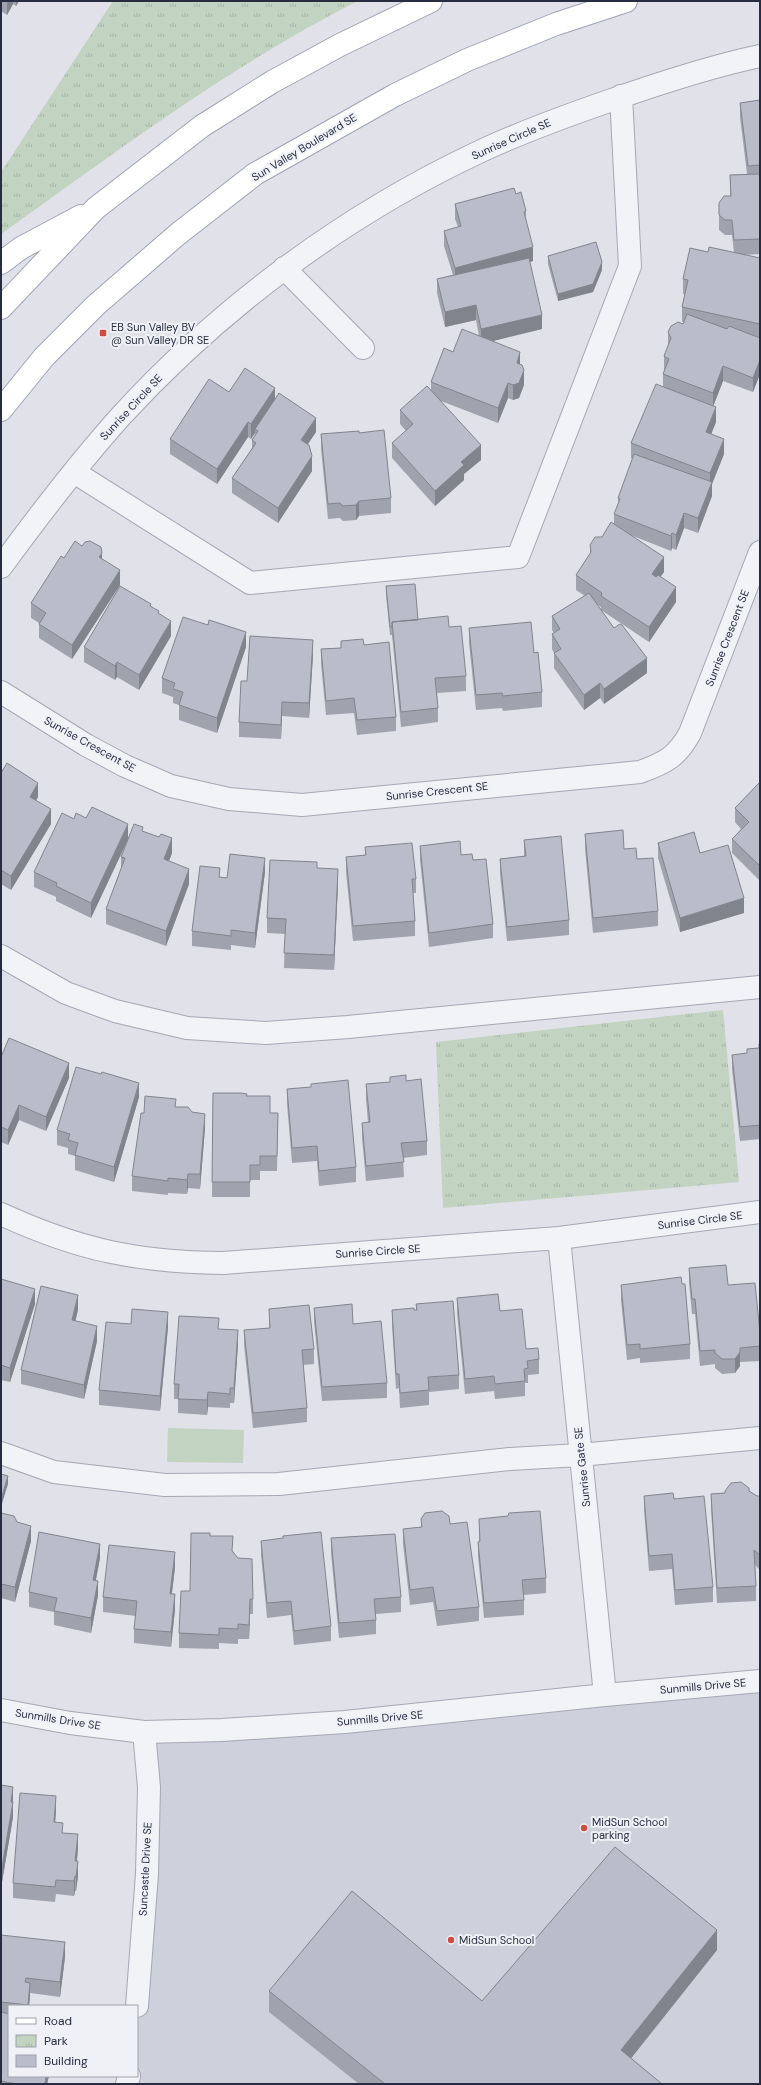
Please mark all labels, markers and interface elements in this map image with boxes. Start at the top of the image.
street label: Sun Valley Boulevard SE [249,110,359,184]
street label: Sunrise Circle SE [469,115,553,163]
place label: EB Sun Valley BV @ Sun Valley DR SE [111,320,209,347]
marker: EB Sun Valley BV @ Sun Valley DR SE [98,328,108,338]
street label: Sunrise Circle SE [97,371,165,443]
street label: Sunrise Crescent SE [702,588,752,688]
street label: Sunrise Crescent SE [42,713,138,775]
street label: Sunrise Crescent SE [385,779,489,803]
street label: Sunrise Circle SE [657,1208,743,1232]
street label: Sunrise Circle SE [335,1241,421,1261]
street label: Sunrise Gate SE [571,1426,593,1508]
street label: Sunmills Drive SE [659,1675,747,1697]
street label: Sunmills Drive SE [14,1705,102,1733]
street label: Sunmills Drive SE [336,1707,424,1729]
place label: MidSun School parking [592,1815,667,1842]
street label: Suncastle Drive SE [136,1822,154,1916]
marker: MidSun School parking [579,1823,589,1833]
place label: MidSun School [459,1933,534,1947]
marker: MidSun School [446,1935,456,1945]
legend [8,2005,138,2077]
text: Road [44,2013,72,2029]
text: Park [44,2033,68,2049]
text: Building [44,2053,88,2069]

